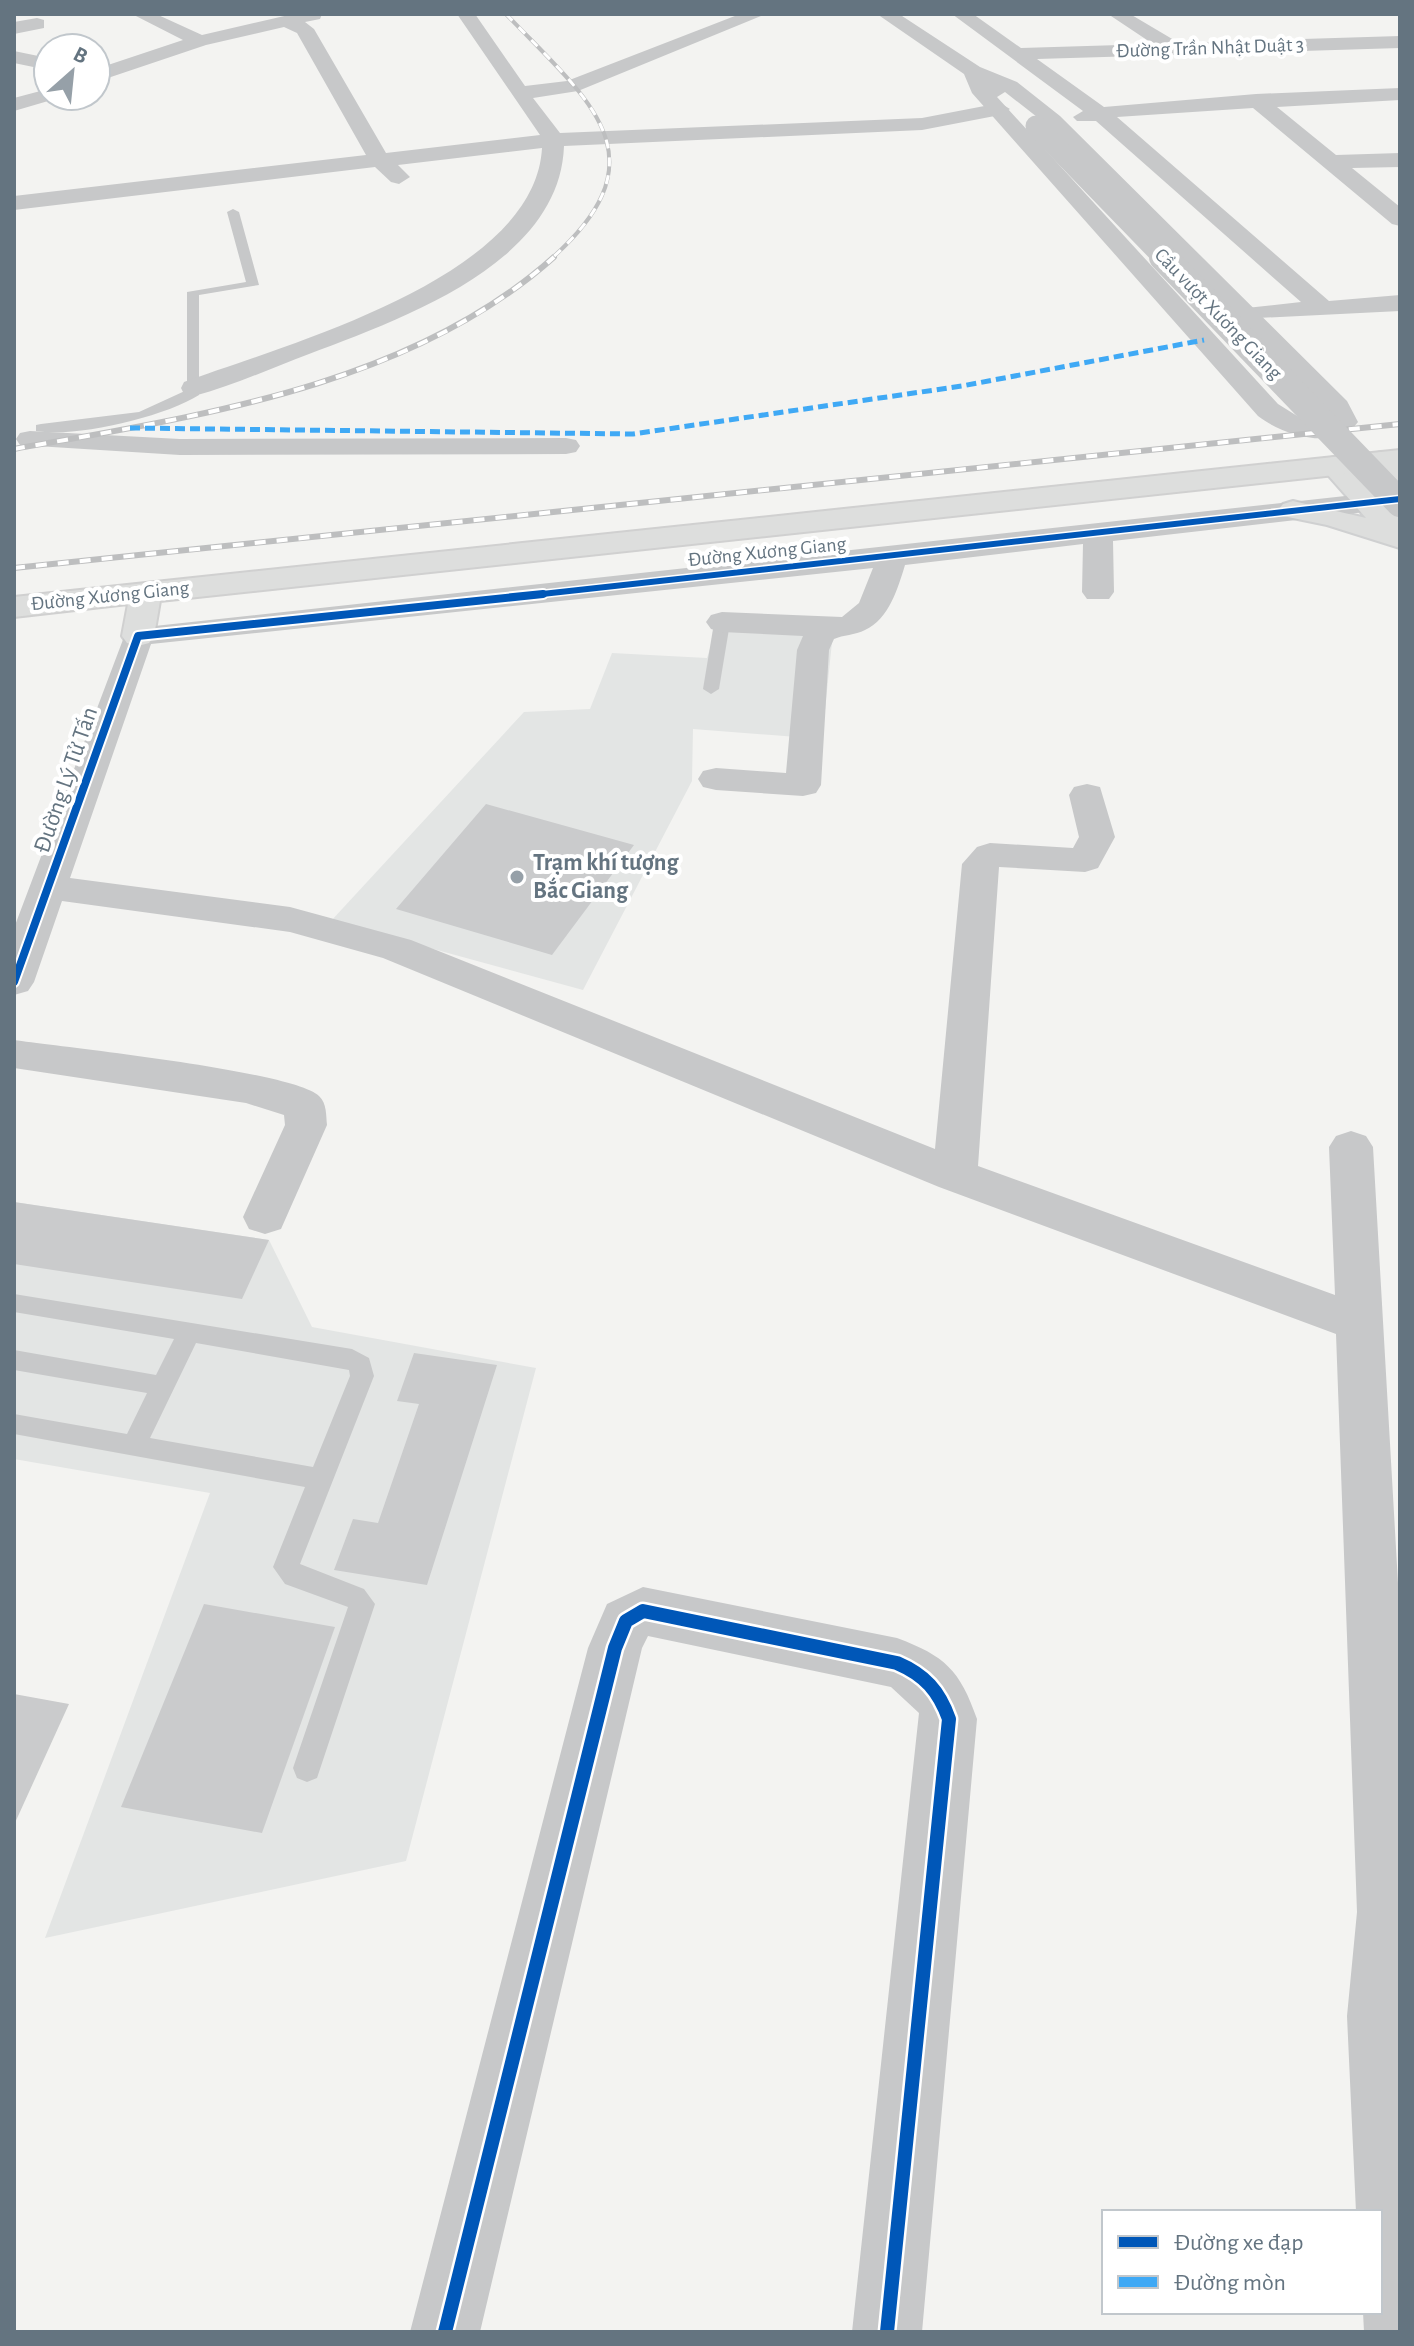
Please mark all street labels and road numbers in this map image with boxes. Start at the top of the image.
street label: Đường Trần Nhật Duật 3 [1116,35,1304,61]
street label: Cầu vượt Xương Giang [1151,245,1286,384]
street label: Đường Xương Giang [687,534,847,570]
street label: Đường Xương Giang [30,578,190,614]
street label: Đường Lý Tử Tấn [30,704,102,856]

